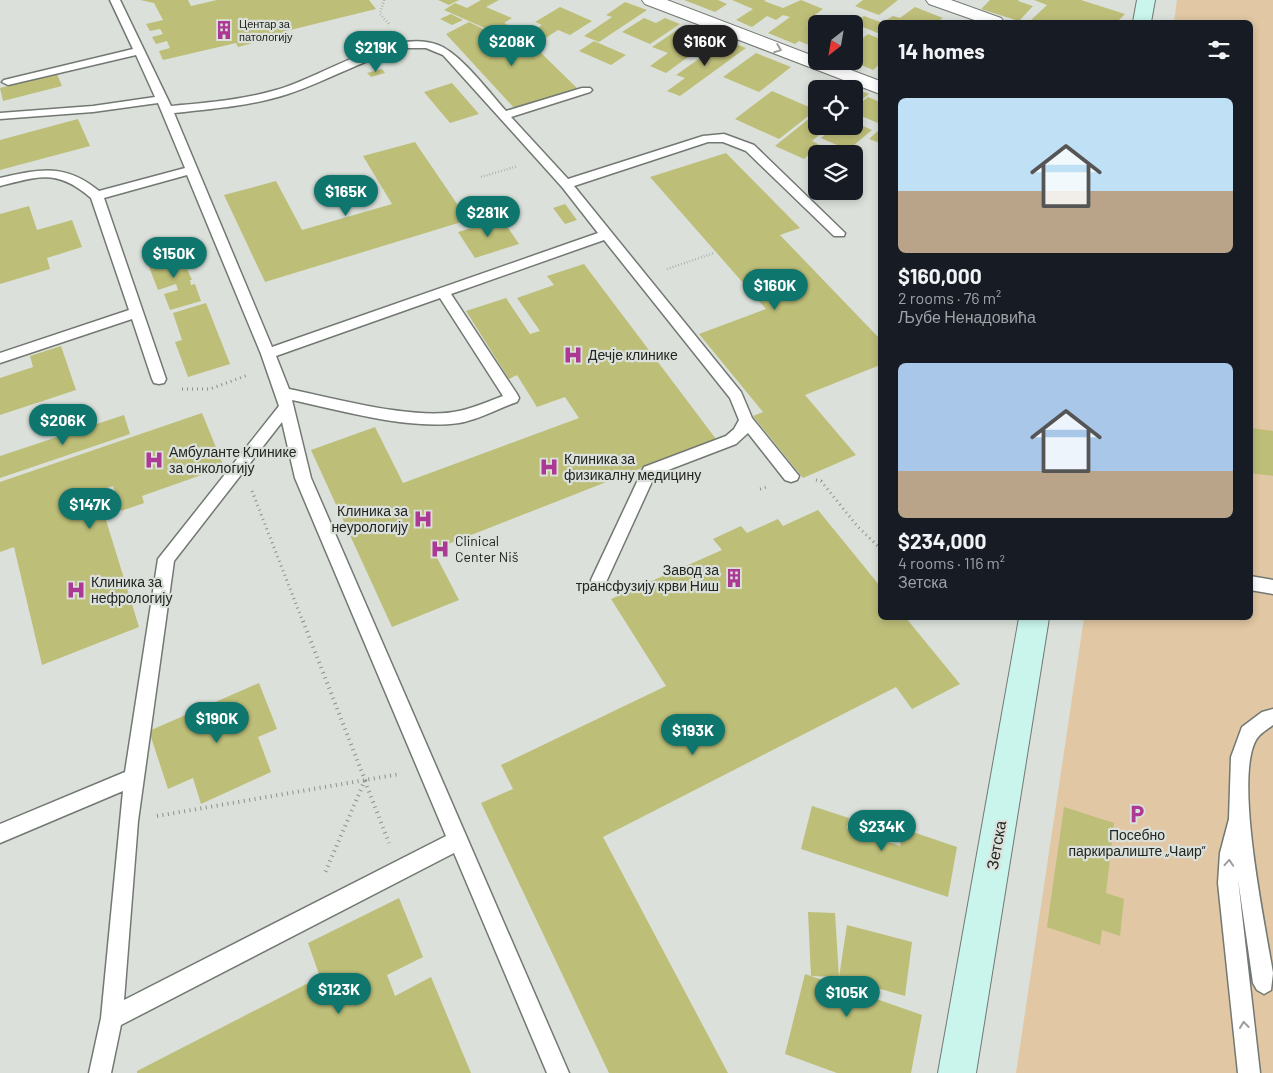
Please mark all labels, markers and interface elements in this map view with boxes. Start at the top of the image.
north arrow [808,15,862,70]
map controls [808,15,863,200]
place label: Центар за патологију [239,17,293,43]
building icon: Центар за патологију [213,19,235,41]
pin: $208K [477,24,547,67]
pin: $160K [670,24,740,67]
pin: $219K [341,30,411,73]
text: $208K [489,31,535,50]
text: $160K [684,31,726,50]
icon: filters [1205,36,1233,64]
text: $219K [355,37,397,56]
text: 14 homes [898,38,985,63]
one-way arrow [773,43,782,53]
button: locate [808,80,863,135]
icon: home [1021,131,1111,221]
button: layers [808,145,863,200]
pin: $165K [311,174,381,217]
text: $165K [325,181,367,200]
pin: $281K [453,196,523,238]
text: $281K [467,202,509,221]
pin: $150K [139,236,209,279]
text: $150K [153,243,195,262]
text: $160,000 [898,263,982,288]
pin: $160K [740,268,810,311]
text: $160K [754,275,796,294]
text: 2 rooms · 76 m² [898,288,1001,307]
text: Љубе Ненадовића [898,307,1036,326]
hospital icon: Дечје клинике [562,344,584,366]
place label: Дечје клинике [588,346,678,363]
icon: home [1021,396,1111,486]
pin: $206K [28,404,98,446]
text: $206K [40,410,86,429]
place label: Амбуланте Клинике за онкологију [169,443,297,476]
hospital icon: Амбуланте Клинике за онкологију [143,449,165,471]
place label: Клиника за физикалну медицину [564,450,701,483]
hospital icon: Клиника за физикалну медицину [538,456,560,478]
pin: $147K [55,488,125,530]
text: $147K [69,494,111,513]
place label: Клиника за неурологију [331,502,408,535]
hospital icon: Клиника за неурологију [412,508,434,530]
text: $234,000 [898,528,986,553]
place label: Clinical Center Niš [455,532,519,565]
hospital icon: Clinical Center Niš [429,538,451,560]
text: 4 rooms · 116 m² [898,553,1005,572]
place label: Завод за трансфузију крви Ниш [576,561,719,594]
building icon: Завод за трансфузију крви Ниш [723,567,745,589]
text: Зетска [898,572,947,591]
place label: Клиника за нефрологију [91,573,172,606]
hospital icon: Клиника за нефрологију [65,579,87,601]
pin: $190K [182,702,252,744]
text: $190K [196,708,238,727]
pin: $193K [658,714,728,756]
text: $193K [672,720,714,739]
parking icon: Посебно паркиралиште „Чаир” [1126,803,1148,825]
pin: $234K [847,810,917,852]
text: $234K [859,816,905,835]
street label: Зетска [982,819,1009,871]
place label: Посебно паркиралиште „Чаир” [1068,826,1206,859]
one-way arrow [1224,859,1235,867]
pin: $123K [304,972,374,1015]
pin: $105K [812,976,882,1018]
text: $123K [318,979,360,998]
text: $105K [826,982,868,1001]
one-way arrow [1239,1020,1250,1028]

